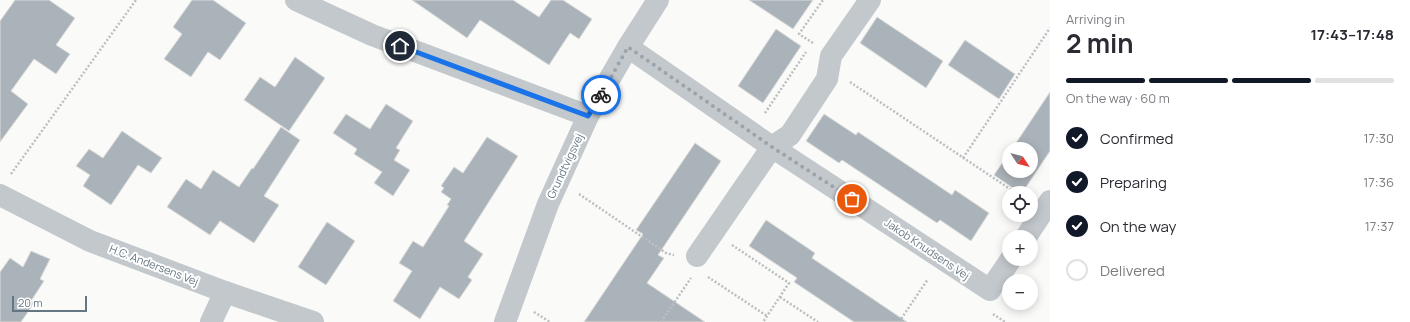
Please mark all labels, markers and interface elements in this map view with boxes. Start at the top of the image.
text: Arriving in [1066,10,1125,28]
text: 17:43–17:48 [1310,24,1394,45]
text: 2 min [1066,25,1134,61]
pin [383,29,417,63]
icon: home [389,35,411,57]
courier [581,75,621,115]
icon: bike [590,84,612,106]
text: On the way · 60 m [1066,89,1170,107]
icon: check [1066,127,1088,149]
text: Confirmed [1100,128,1173,149]
text: 17:30 [1363,129,1394,147]
street label: Grundtvigsvej [543,131,586,201]
north arrow [1002,142,1038,178]
map controls [1002,142,1038,310]
icon: check [1066,171,1088,193]
text: Preparing [1100,172,1167,193]
text: 17:36 [1363,173,1394,191]
pin [835,182,869,216]
button: locate [1002,186,1038,222]
icon: bag [841,188,863,210]
street label: Jakob Knudsens Vej [882,215,973,283]
icon: check [1066,215,1088,237]
text: On the way [1100,216,1176,237]
text: 17:37 [1365,217,1394,235]
button: + [1002,230,1038,266]
street label: H.C. Andersens Vej [107,241,201,288]
text: Delivered [1100,260,1165,281]
button: − [1002,274,1038,310]
scale bar [12,294,87,313]
text: 20 m [18,295,43,310]

